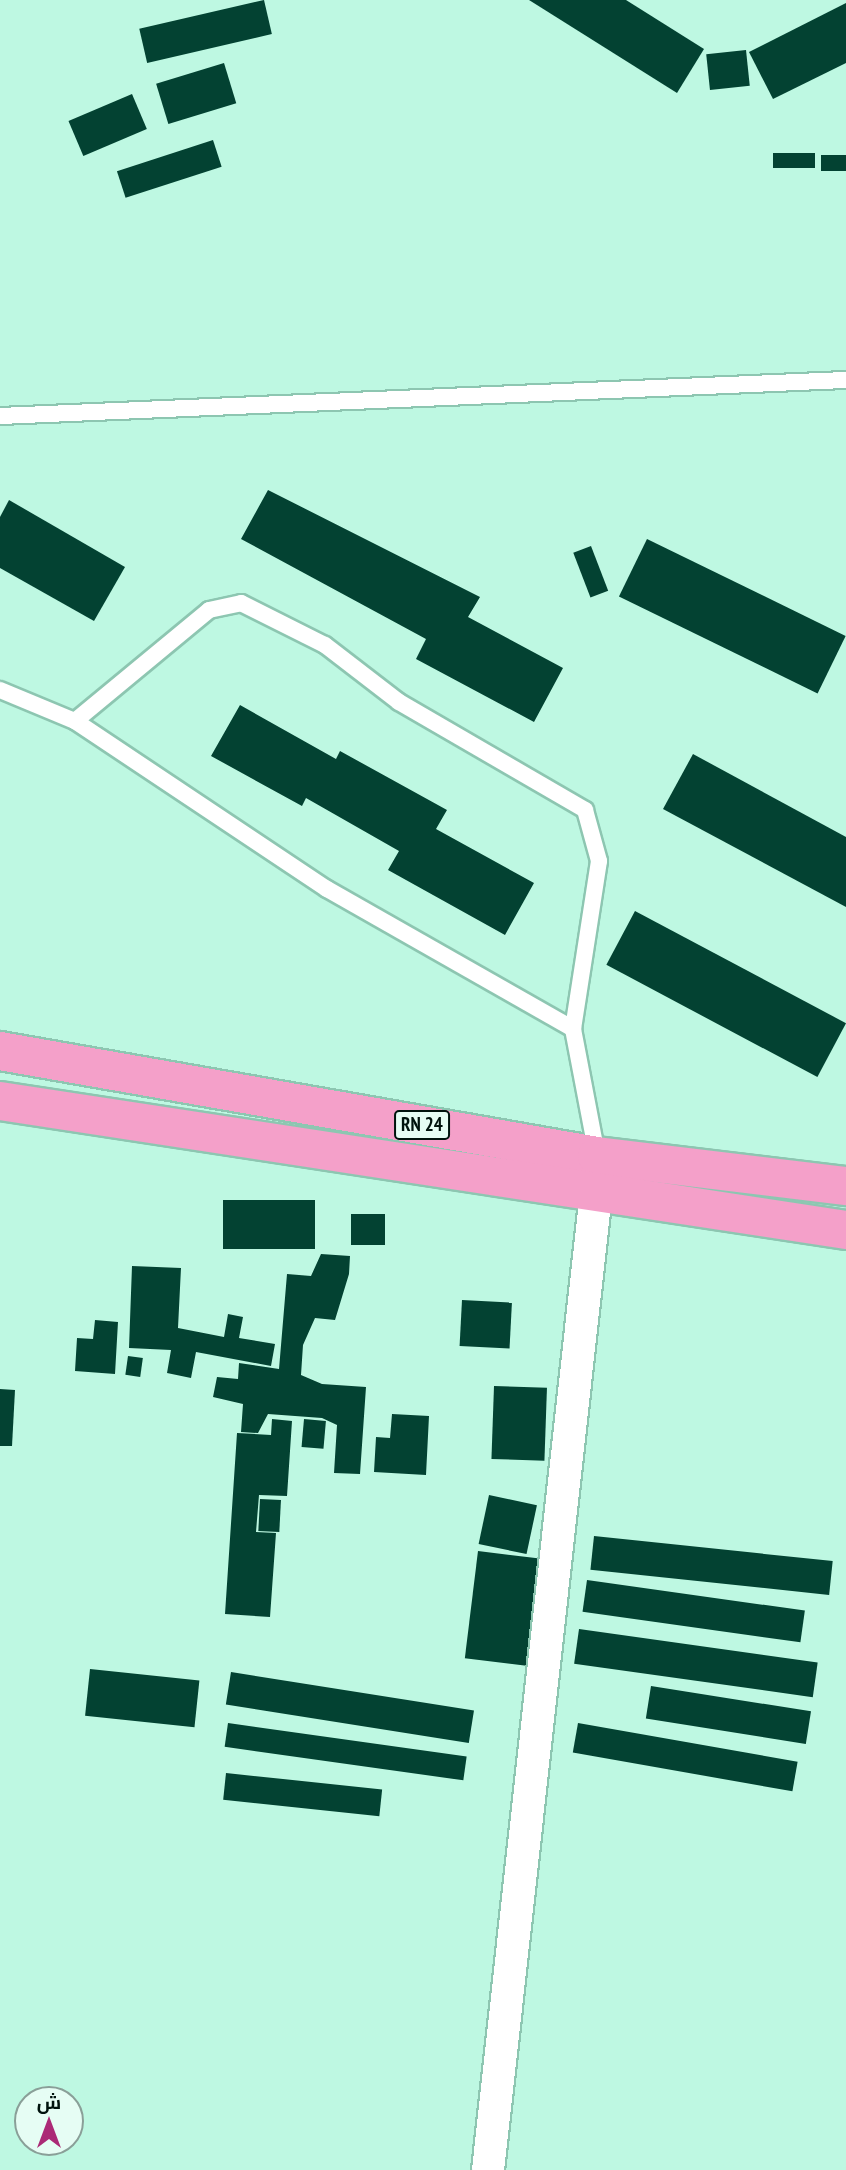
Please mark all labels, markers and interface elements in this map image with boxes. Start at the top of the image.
road number: RN 24 [394,1110,450,1140]
north arrow [14,2086,84,2156]
text: ش [37,2090,61,2114]

